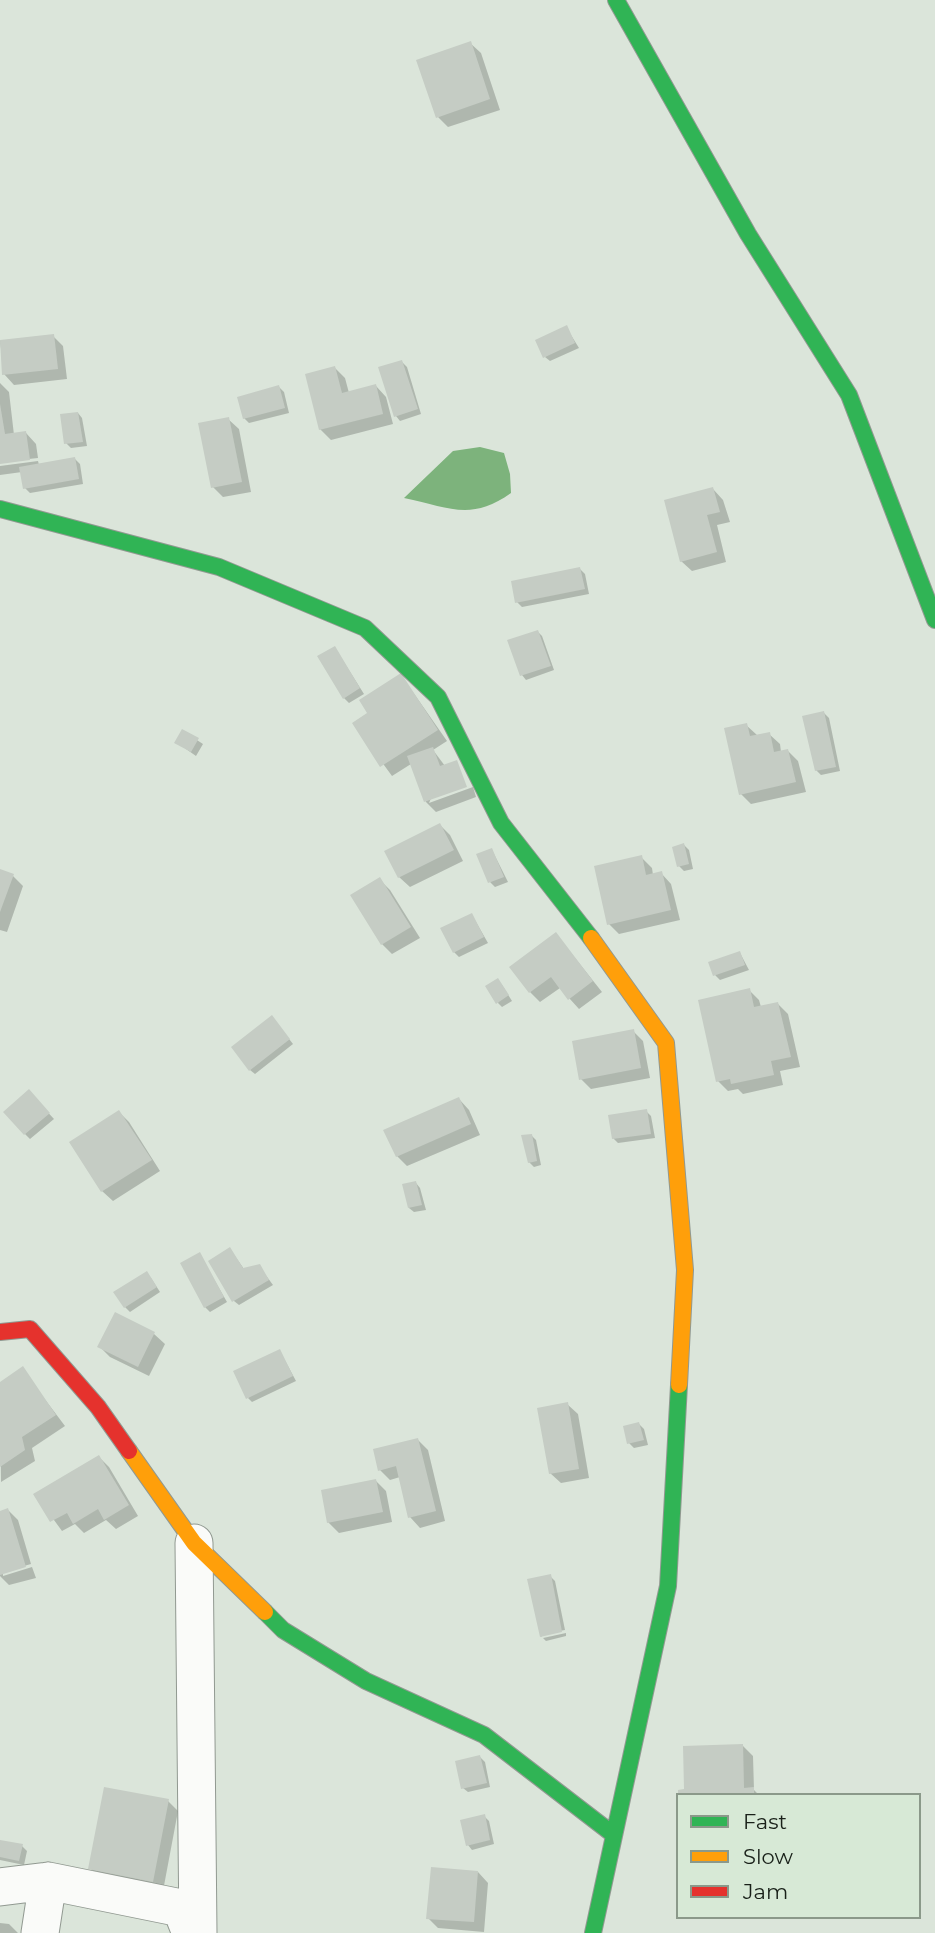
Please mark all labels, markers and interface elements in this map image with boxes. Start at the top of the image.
legend [676,1793,921,1919]
text: Fast [743,1809,787,1834]
text: Slow [743,1844,793,1869]
text: Jam [743,1879,788,1904]

